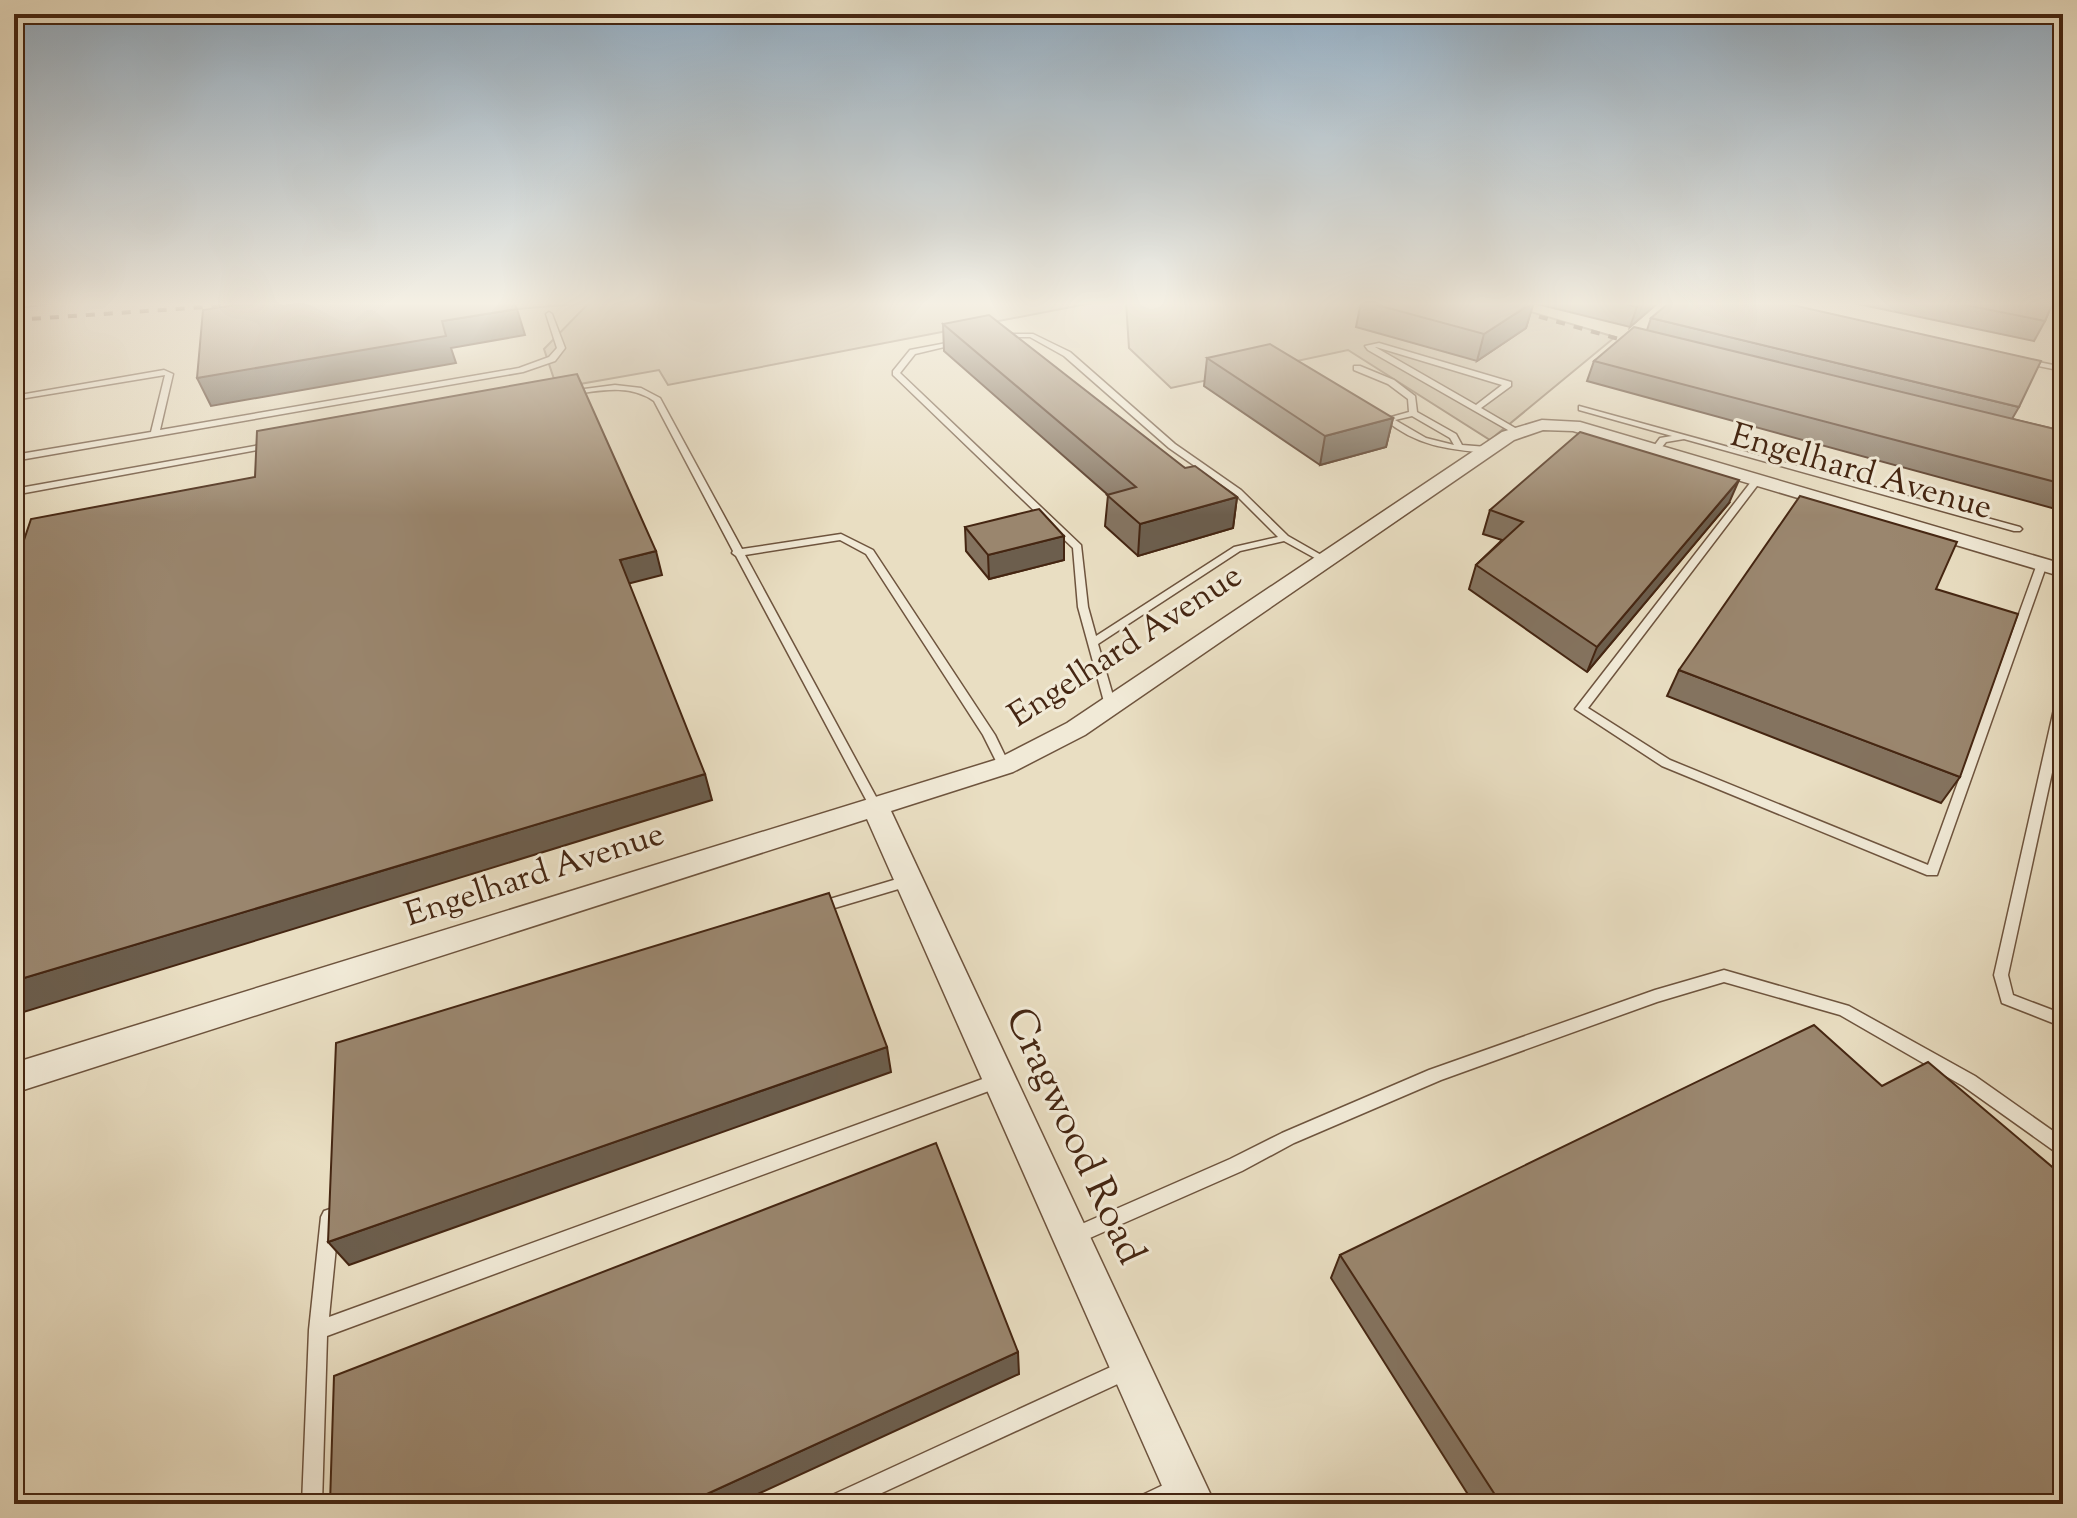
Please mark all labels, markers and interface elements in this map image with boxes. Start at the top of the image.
street label: Engelhard Avenue [1725,412,1997,534]
street label: Engelhard Avenue [1000,553,1252,741]
street label: Engelhard Avenue [399,811,671,941]
street label: Cragwood Road [989,999,1157,1275]

